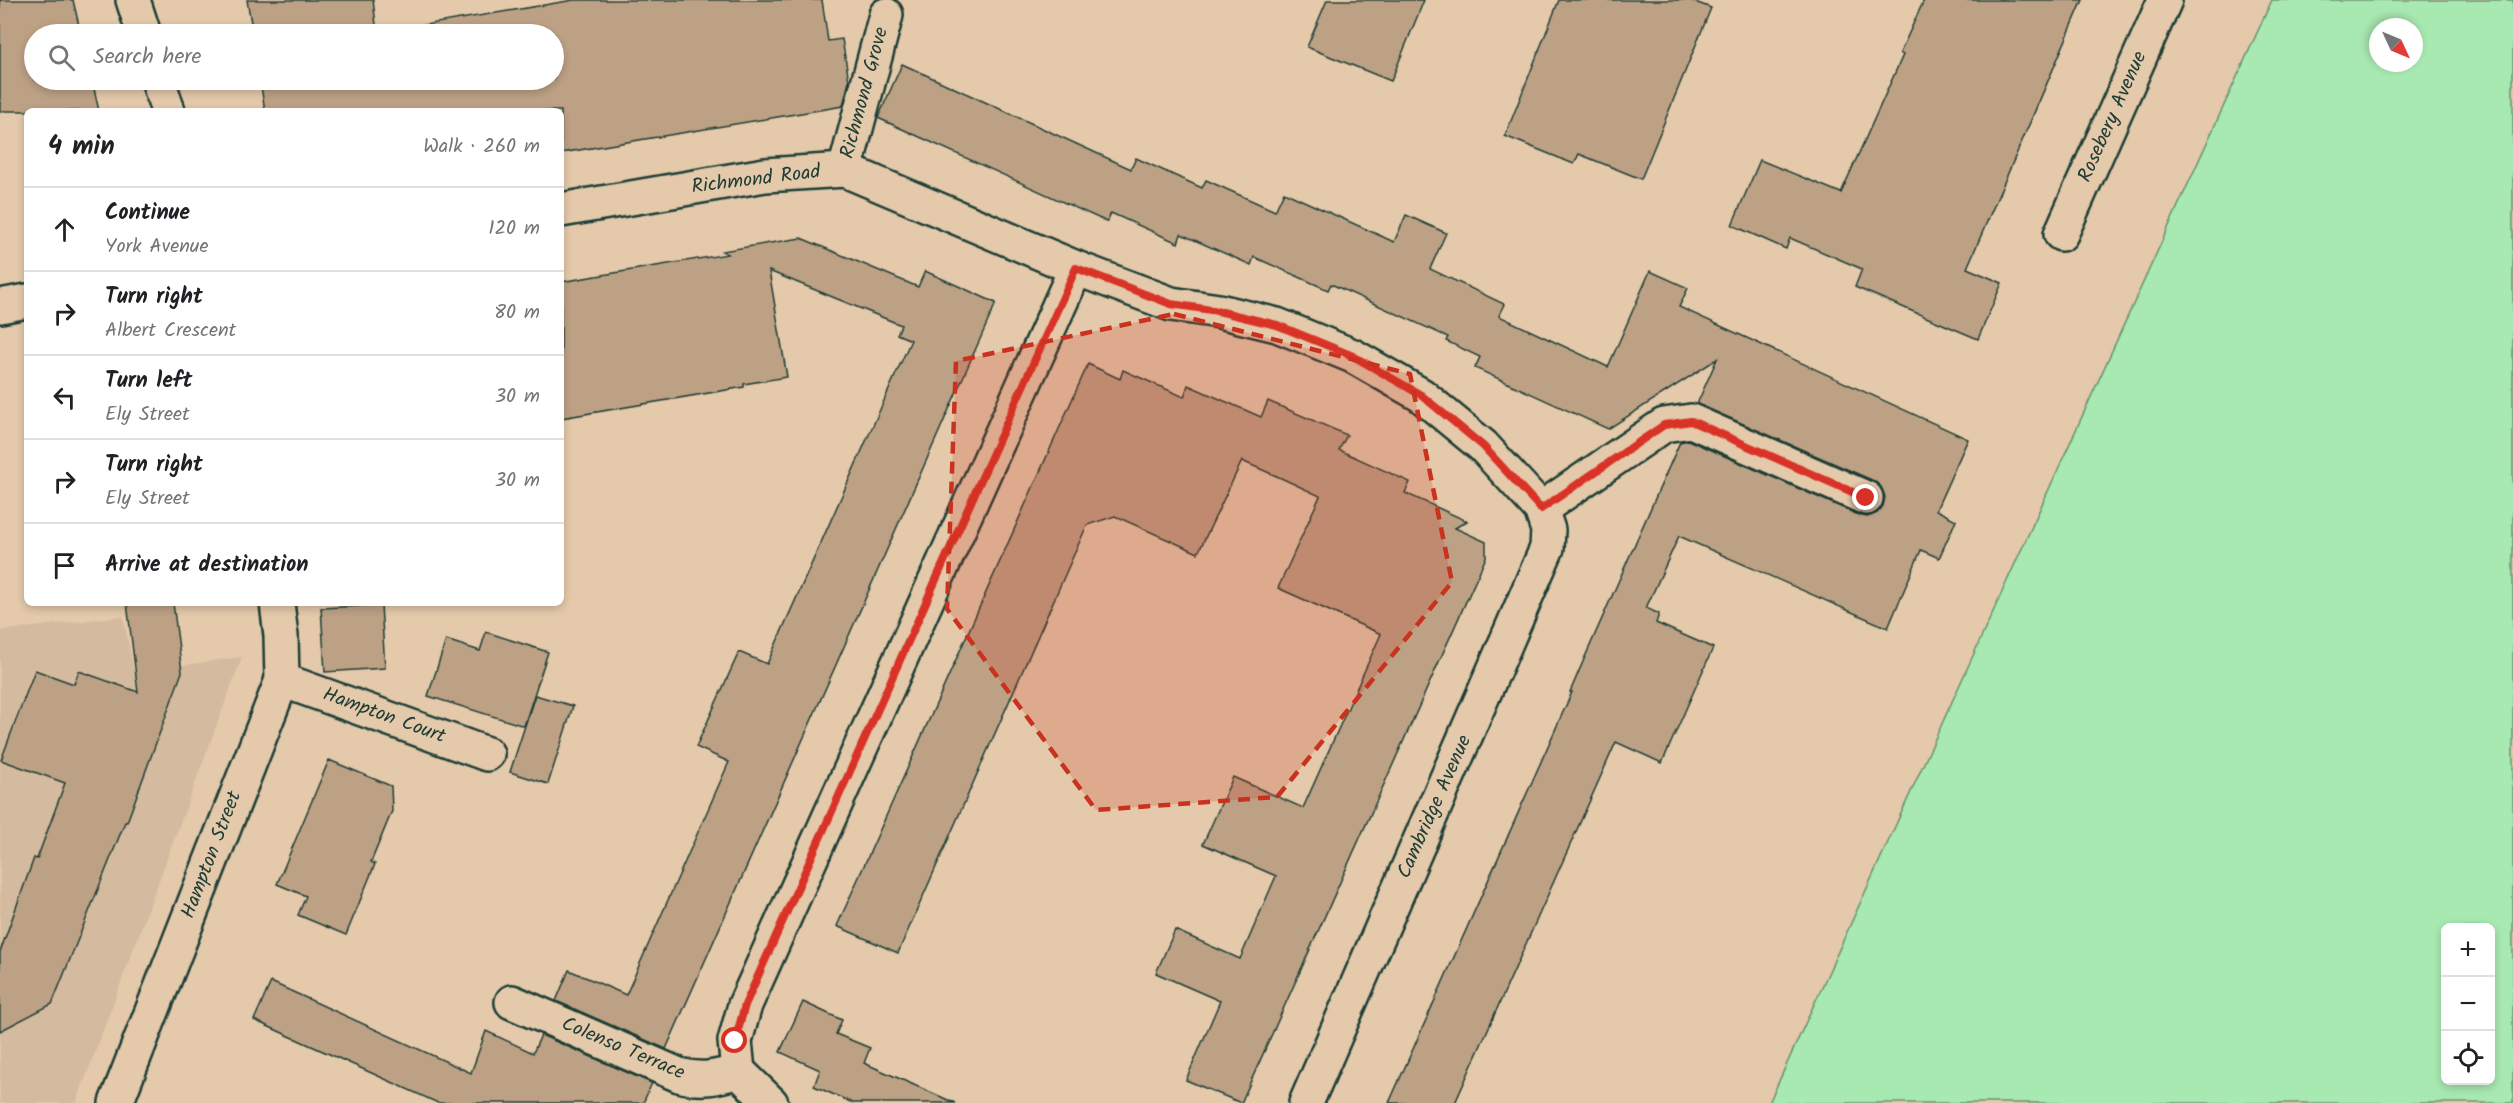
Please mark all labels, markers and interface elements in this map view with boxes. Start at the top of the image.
north arrow [2369,18,2423,72]
search box [24,24,564,90]
street label: Richmond Grove [832,24,898,162]
text: Search here [93,40,201,75]
icon: search [45,41,78,74]
street label: Rosebery Avenue [2070,46,2156,188]
text: 4 min [48,126,115,168]
text: Walk · 260 m [423,131,540,163]
street label: Richmond Road [690,156,823,204]
text: Continue [105,196,190,231]
icon: ahead [48,213,81,246]
text: 120 m [488,213,540,245]
text: York Avenue [105,231,208,263]
text: Turn right [105,280,203,315]
icon: right [48,297,81,330]
text: 80 m [494,297,540,329]
text: Albert Crescent [105,315,236,347]
text: Turn left [105,364,192,399]
icon: left [48,381,81,414]
text: 30 m [495,381,540,413]
text: Ely Street [105,399,190,431]
text: Turn right [105,448,203,483]
icon: right [48,465,81,498]
text: 30 m [495,465,540,497]
text: Ely Street [105,483,190,515]
route end [1852,484,1878,510]
text: Arrive at destination [105,548,308,583]
icon: arrive [48,549,81,582]
street label: Hampton Court [318,679,450,753]
street label: Cambridge Avenue [1389,730,1481,884]
street label: Hampton Street [173,786,251,924]
map controls [2441,923,2495,1085]
button: + [2441,923,2495,977]
button: − [2441,977,2495,1031]
street label: Colenso Terrace [556,1009,690,1089]
route start [721,1027,747,1053]
button: locate [2441,1031,2495,1085]

